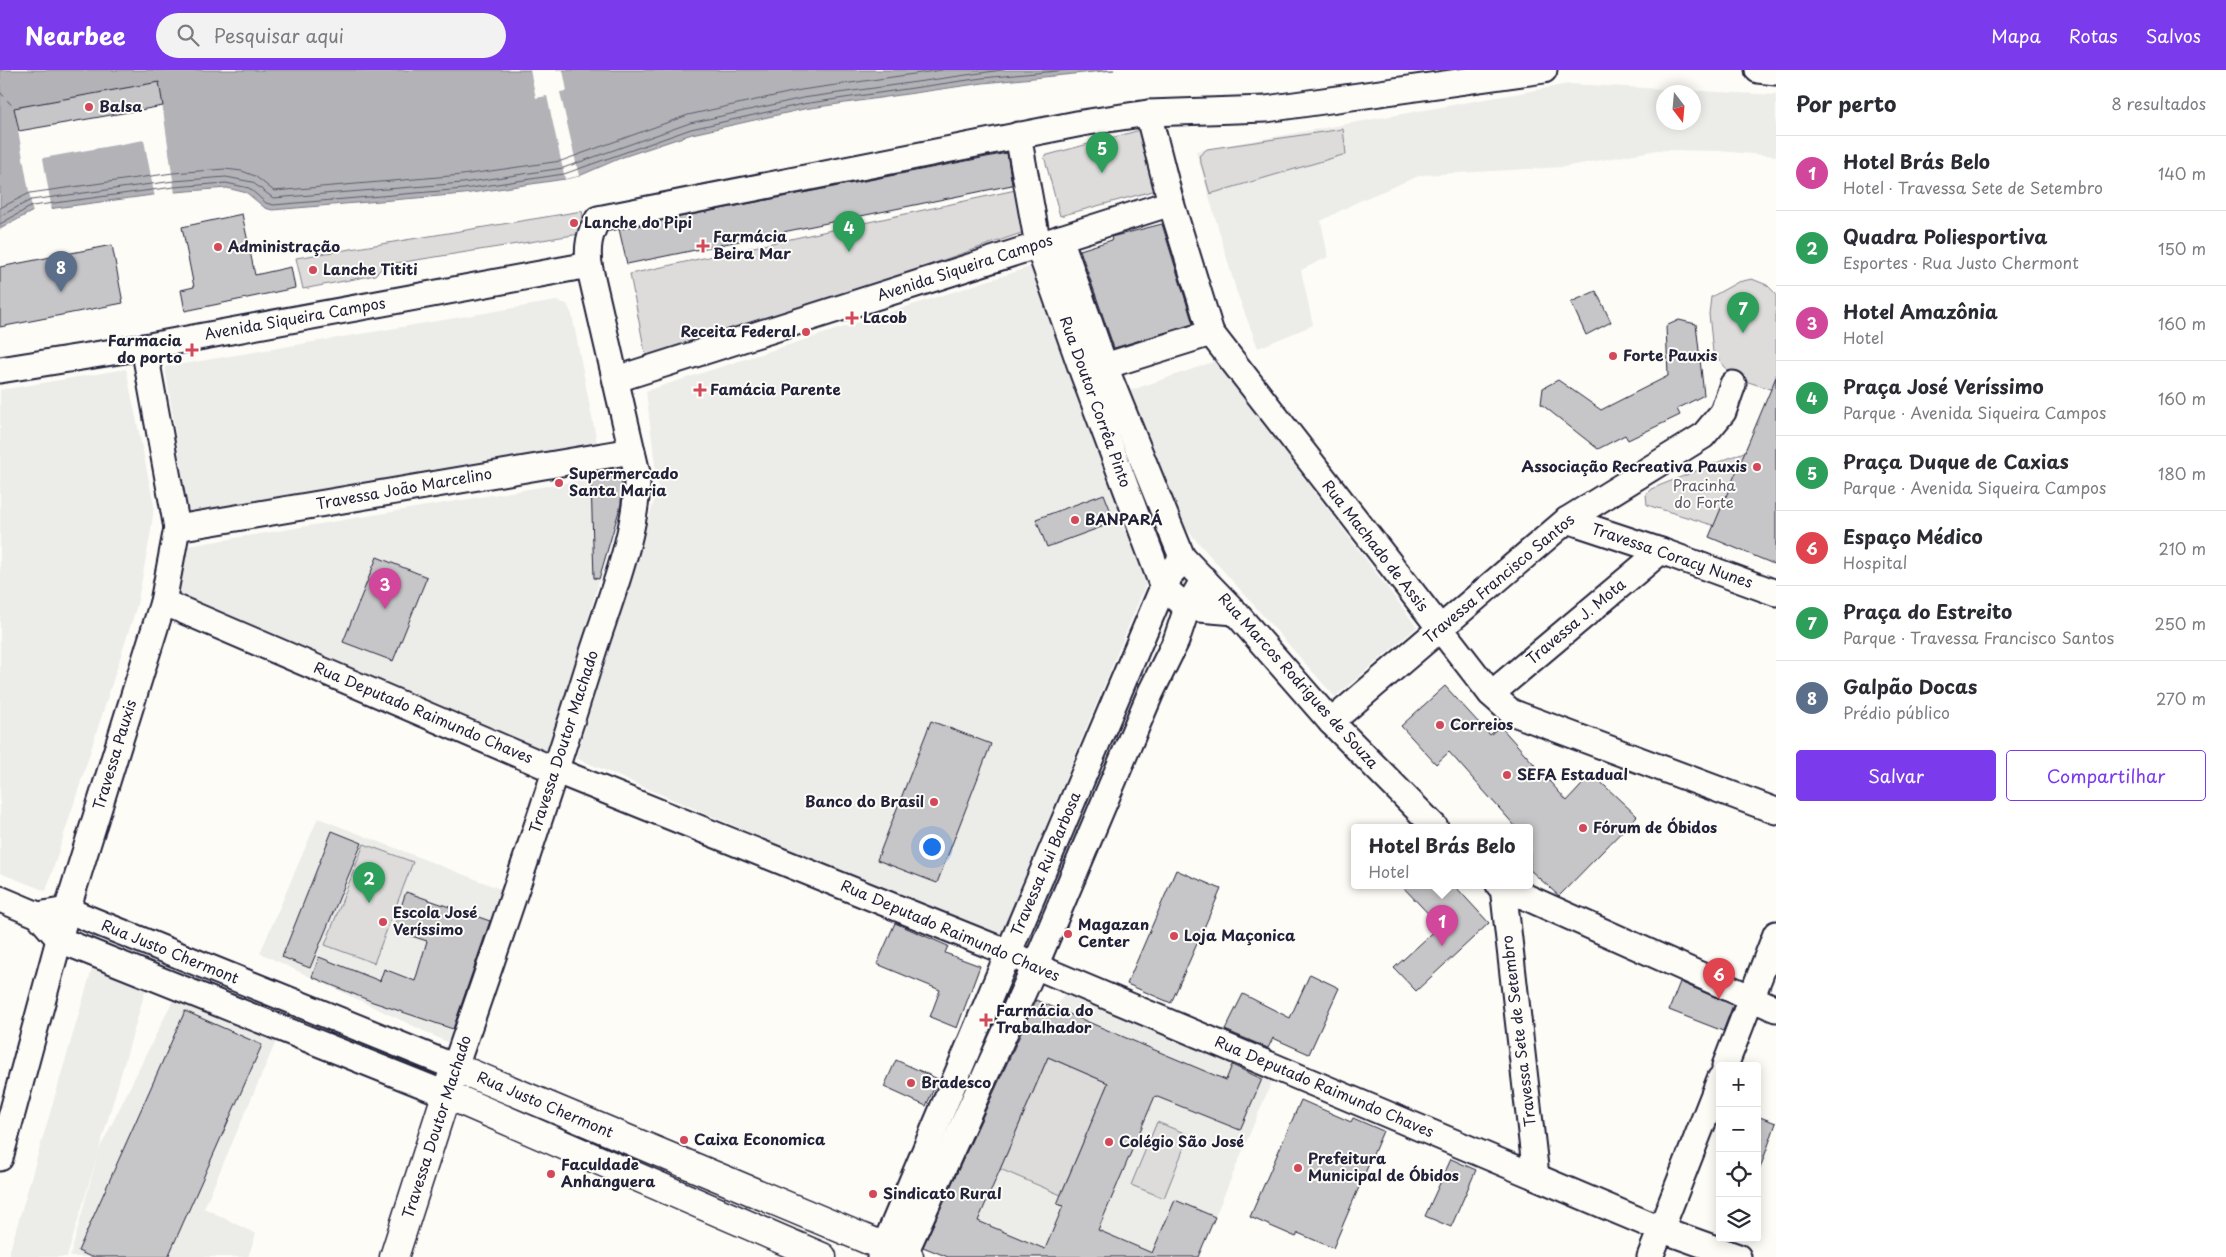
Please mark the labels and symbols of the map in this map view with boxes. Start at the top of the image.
north arrow [1656,85,1701,130]
place label: Balsa [99,94,142,117]
marker: Balsa [83,101,95,113]
pin: 5 [1086,132,1118,173]
place label: Lanche do Pipi [584,210,692,233]
pin: 4 [833,211,865,252]
marker: Lanche do Pipi [568,217,580,229]
place label: Farmácia Beira Mar [713,224,791,264]
street label: Avenida Siqueira Campos [874,227,1056,306]
place label: Administração [227,234,340,257]
marker: Farmácia Beira Mar [697,240,709,252]
marker: Administração [212,241,224,253]
pin: 8 [45,251,77,292]
place label: Lanche Tititi [323,257,418,280]
marker: Lanche Tititi [307,264,319,276]
street label: Avenida Siqueira Campos [202,290,387,345]
pin: 7 [1727,292,1759,333]
place label: Lacob [863,305,907,328]
marker: Lacob [845,311,859,325]
street label: Rua Doutor Corrêa Pinto [1055,313,1138,490]
place label: Receita Federal [680,319,796,342]
marker: Receita Federal [800,326,812,338]
place label: Farmacia do porto [108,328,183,368]
place label: Forte Pauxis [1623,343,1717,366]
marker: Farmacia do porto [186,344,198,356]
marker: Forte Pauxis [1607,350,1619,362]
place label: Famácia Parente [710,377,841,400]
marker: Famácia Parente [694,384,706,396]
place label: Associação Recreativa Pauxis [1522,454,1747,477]
street label: Travessa João Marcelino [314,461,493,514]
place label: Supermercado Santa Maria [569,461,679,501]
marker: Associação Recreativa Pauxis [1751,461,1763,473]
park label: Pracinha do Forte [1672,473,1736,513]
street label: Rua Machado de Assis [1317,474,1435,616]
marker: Supermercado Santa Maria [553,477,565,489]
place label: BANPARÁ [1085,507,1163,530]
street label: Travessa Francisco Santos [1417,508,1579,648]
marker: BANPARÁ [1069,514,1081,526]
street label: Travessa Coracy Nunes [1589,516,1756,593]
pin: 3 [369,568,401,609]
street label: Travessa J. Mota [1520,572,1630,669]
street label: Rua Marcos Rodrigues de Souza [1214,587,1385,774]
street label: Travessa Doutor Machado [522,647,603,836]
street label: Rua Deputado Raimundo Chaves [310,655,537,768]
street label: Travessa Pauxis [86,696,141,813]
place label: Correios [1450,712,1513,735]
marker: Correios [1434,719,1446,731]
place label: SEFA Estadual [1517,762,1628,785]
marker: SEFA Estadual [1501,769,1513,781]
street label: Travessa Rui Barbosa [1004,787,1086,939]
place label: Banco do Brasil [805,789,924,812]
marker: Banco do Brasil [928,796,940,808]
place label: Fórum de Óbidos [1593,815,1717,838]
marker: Fórum de Óbidos [1577,822,1589,834]
your location [919,834,945,860]
pin: 2 [353,862,385,903]
street label: Rua Deputado Raimundo Chaves [837,873,1064,986]
place label: Escola José Veríssimo [393,900,478,940]
pin: 1 [1426,905,1458,946]
place label: Magazan Center [1078,912,1149,952]
street label: Rua Justo Chermont [98,913,243,989]
marker: Escola José Veríssimo [377,916,389,928]
place label: Loja Maçonica [1184,923,1296,946]
marker: Magazan Center [1062,928,1074,940]
marker: Loja Maçonica [1168,930,1180,942]
street label: Travessa Sete de Setembro [1494,934,1541,1128]
pin: 6 [1703,958,1735,999]
place label: Farmácia do Trabalhador [996,998,1094,1038]
marker: Farmácia do Trabalhador [980,1014,992,1026]
street label: Rua Deputado Raimundo Chaves [1211,1029,1438,1142]
street label: Travessa Doutor Machado [395,1032,476,1221]
street label: Rua Justo Chermont [474,1064,617,1143]
place label: Bradesco [921,1070,991,1093]
marker: Bradesco [905,1077,917,1089]
place label: Caixa Economica [694,1127,826,1150]
place label: Colégio São José [1119,1129,1244,1152]
marker: Caixa Economica [678,1134,690,1146]
marker: Colégio São José [1103,1136,1115,1148]
place label: Prefeitura Municipal de Óbidos [1308,1146,1459,1186]
place label: Faculdade Anhanguera [561,1152,656,1192]
marker: Prefeitura Municipal de Óbidos [1292,1162,1304,1174]
marker: Faculdade Anhanguera [545,1168,557,1180]
place label: Sindicato Rural [883,1181,1002,1204]
marker: Sindicato Rural [867,1188,879,1200]

